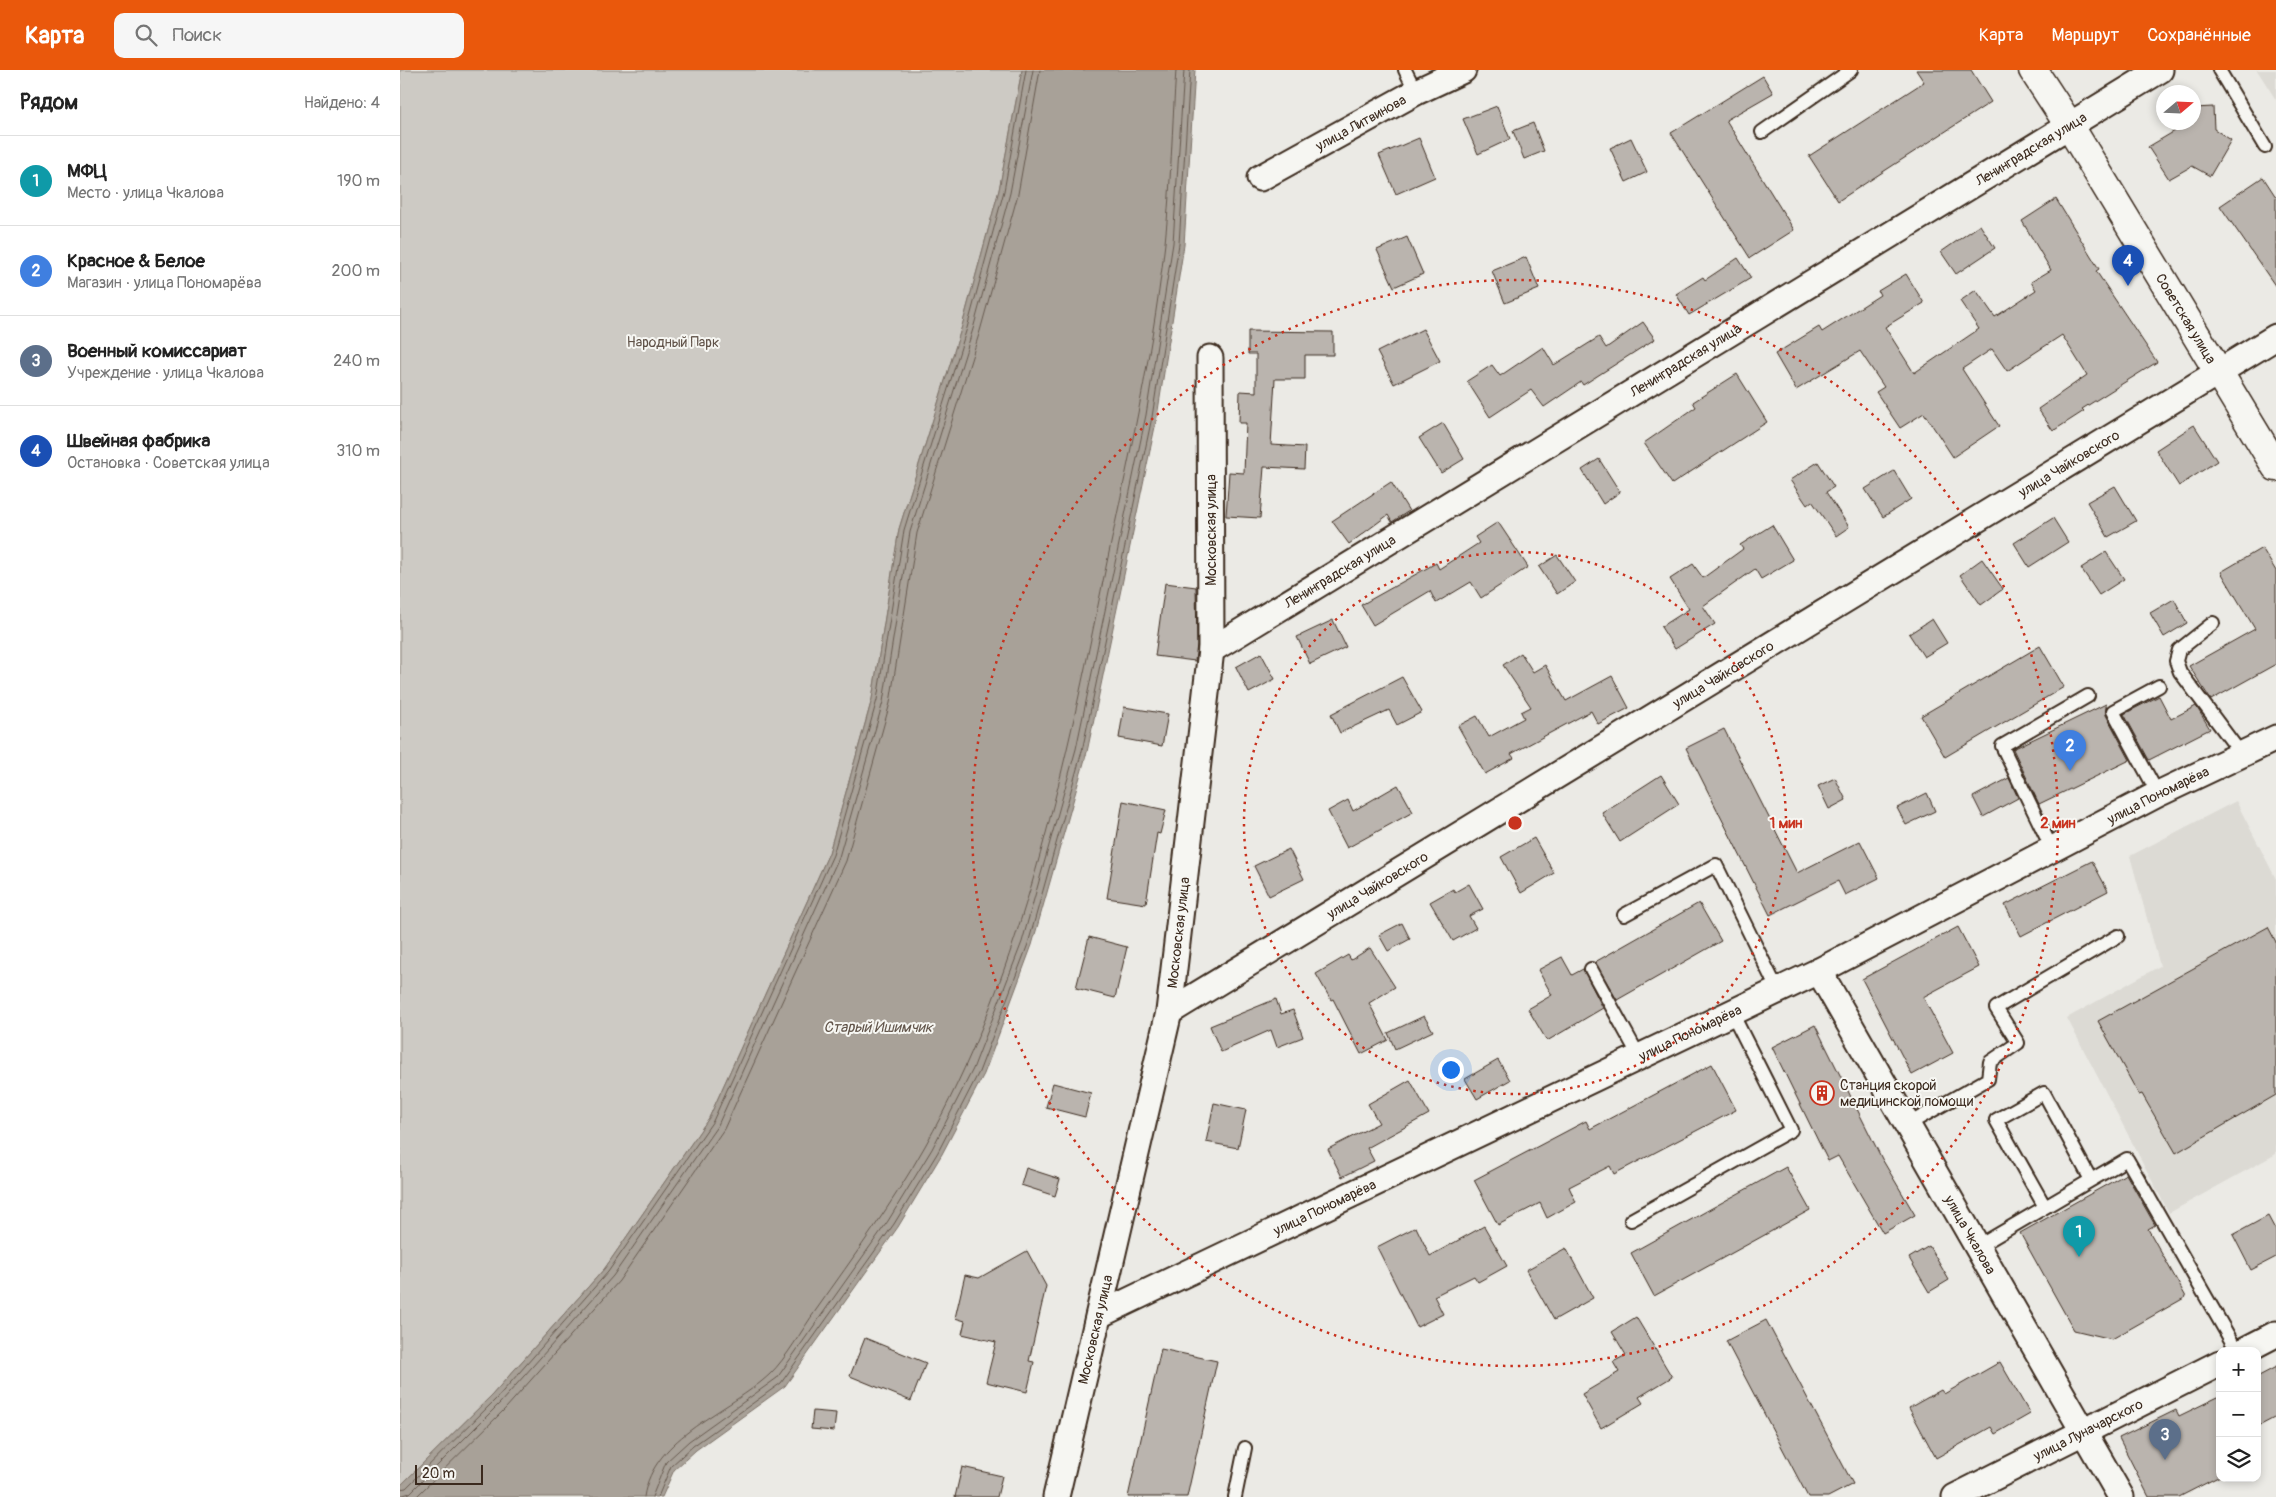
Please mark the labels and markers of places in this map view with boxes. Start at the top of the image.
pin: 4 [2112,245,2144,286]
pin: 2 [2054,730,2086,771]
centre of rings [1506,814,1524,832]
place label: Станция скорой медицинской помощи [1840,1077,1973,1110]
building icon: Станция скорой медицинской помощи [1809,1080,1835,1106]
pin: 1 [2063,1216,2095,1257]
pin: 3 [2149,1419,2181,1460]

